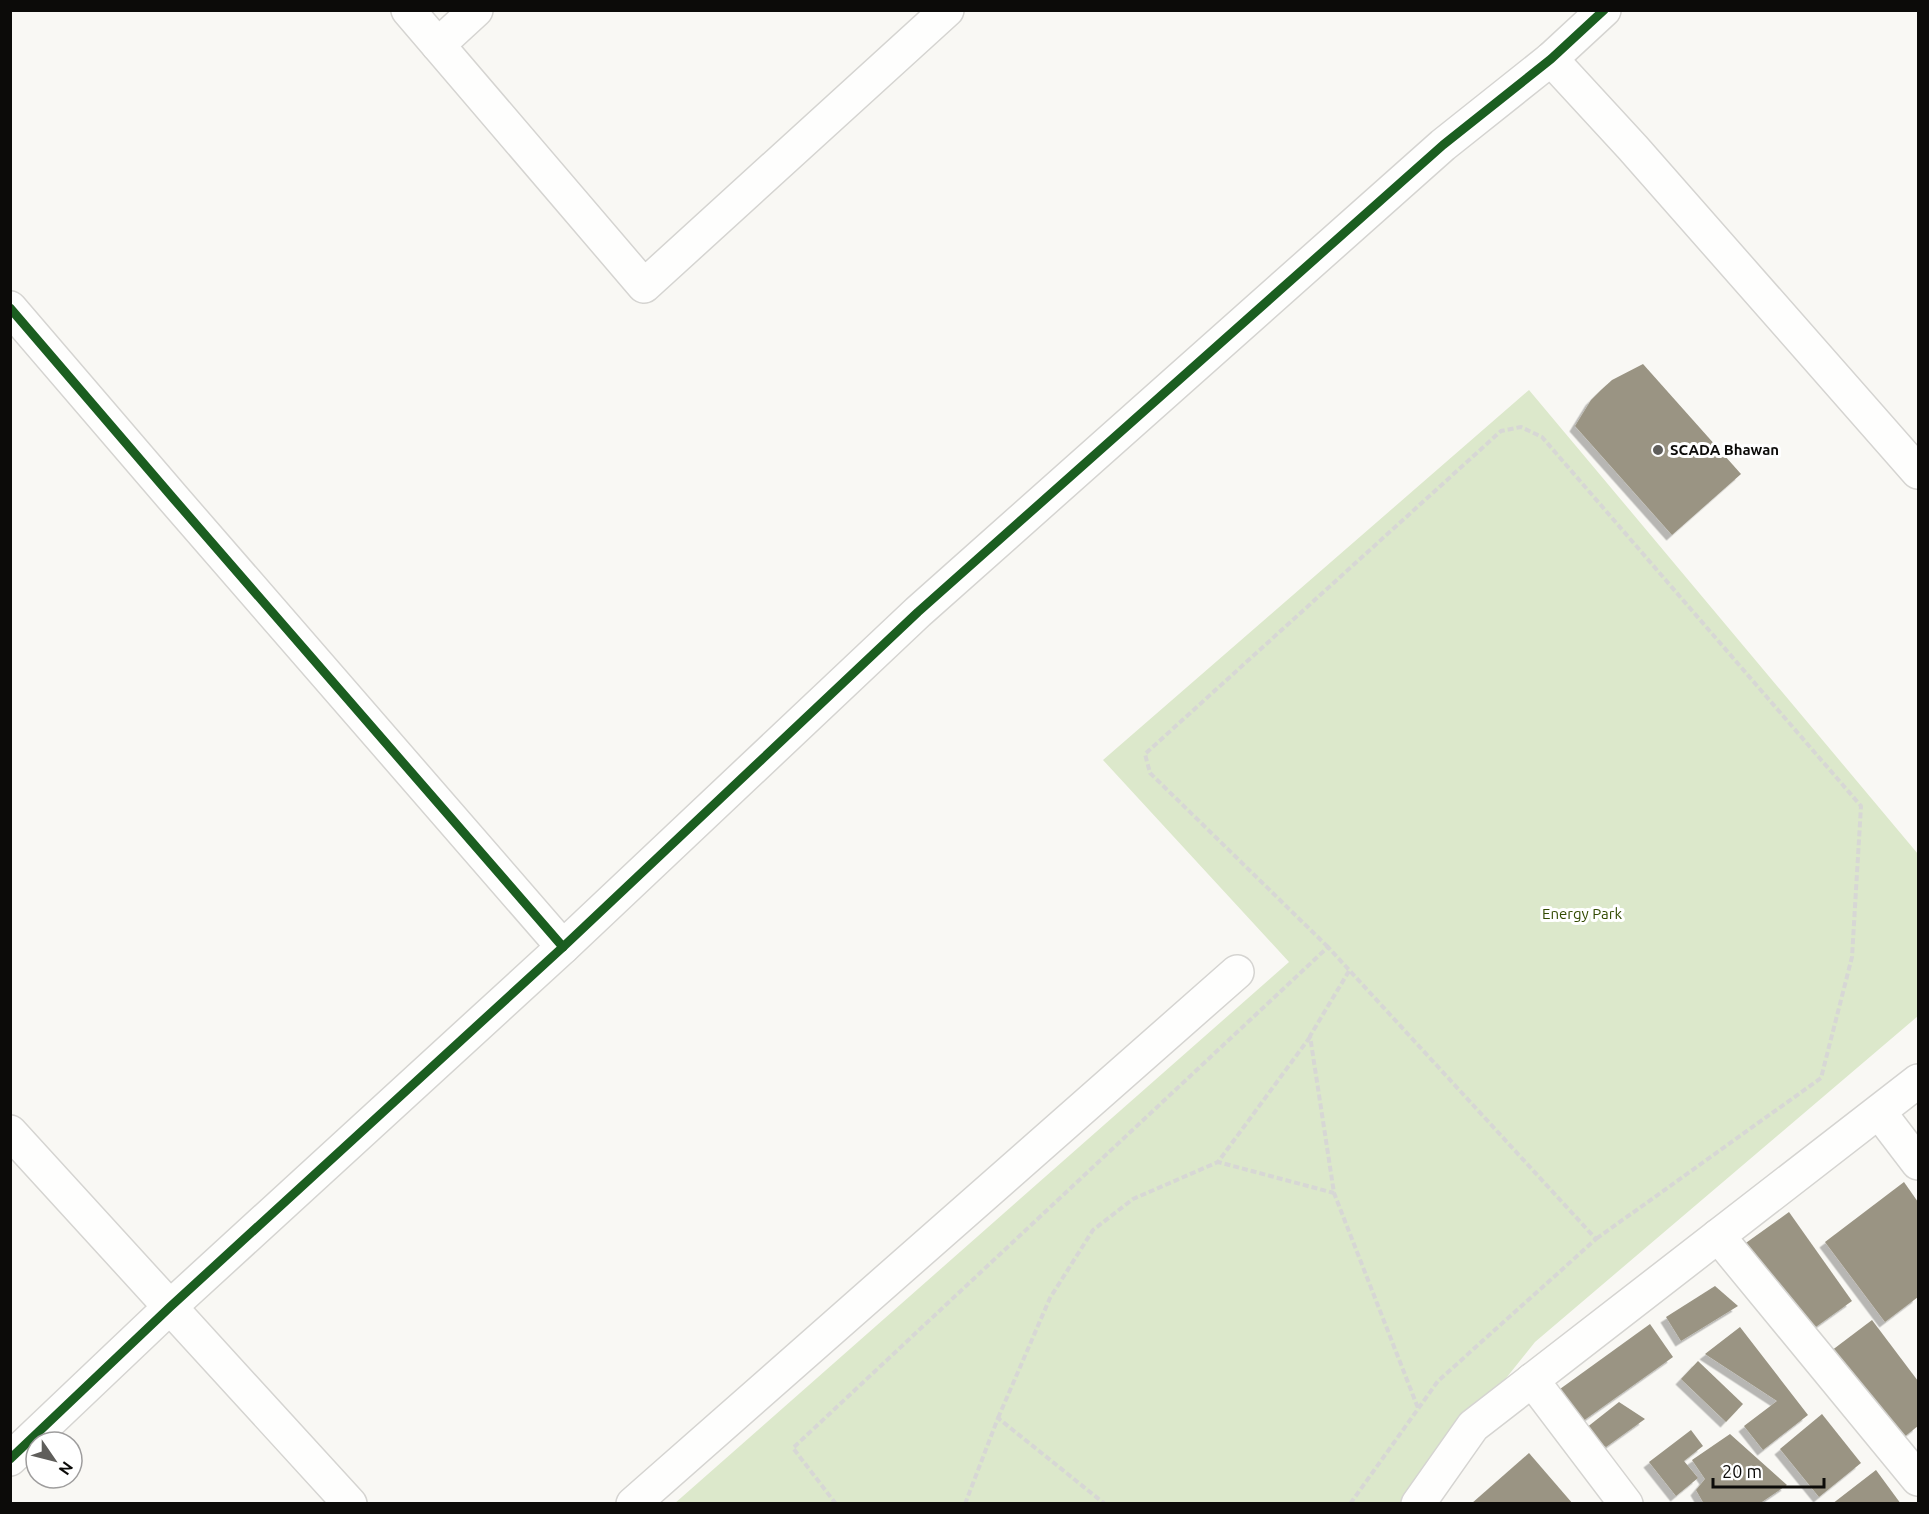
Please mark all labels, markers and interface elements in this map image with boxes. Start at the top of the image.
place label: SCADA Bhawan [1670,441,1779,458]
marker: SCADA Bhawan [1651,443,1665,457]
park label: Energy Park [1542,905,1622,922]
north arrow [24,1430,84,1490]
scale bar [1713,1451,1824,1489]
text: N [55,1459,77,1479]
text: 20 m [1722,1461,1762,1481]

